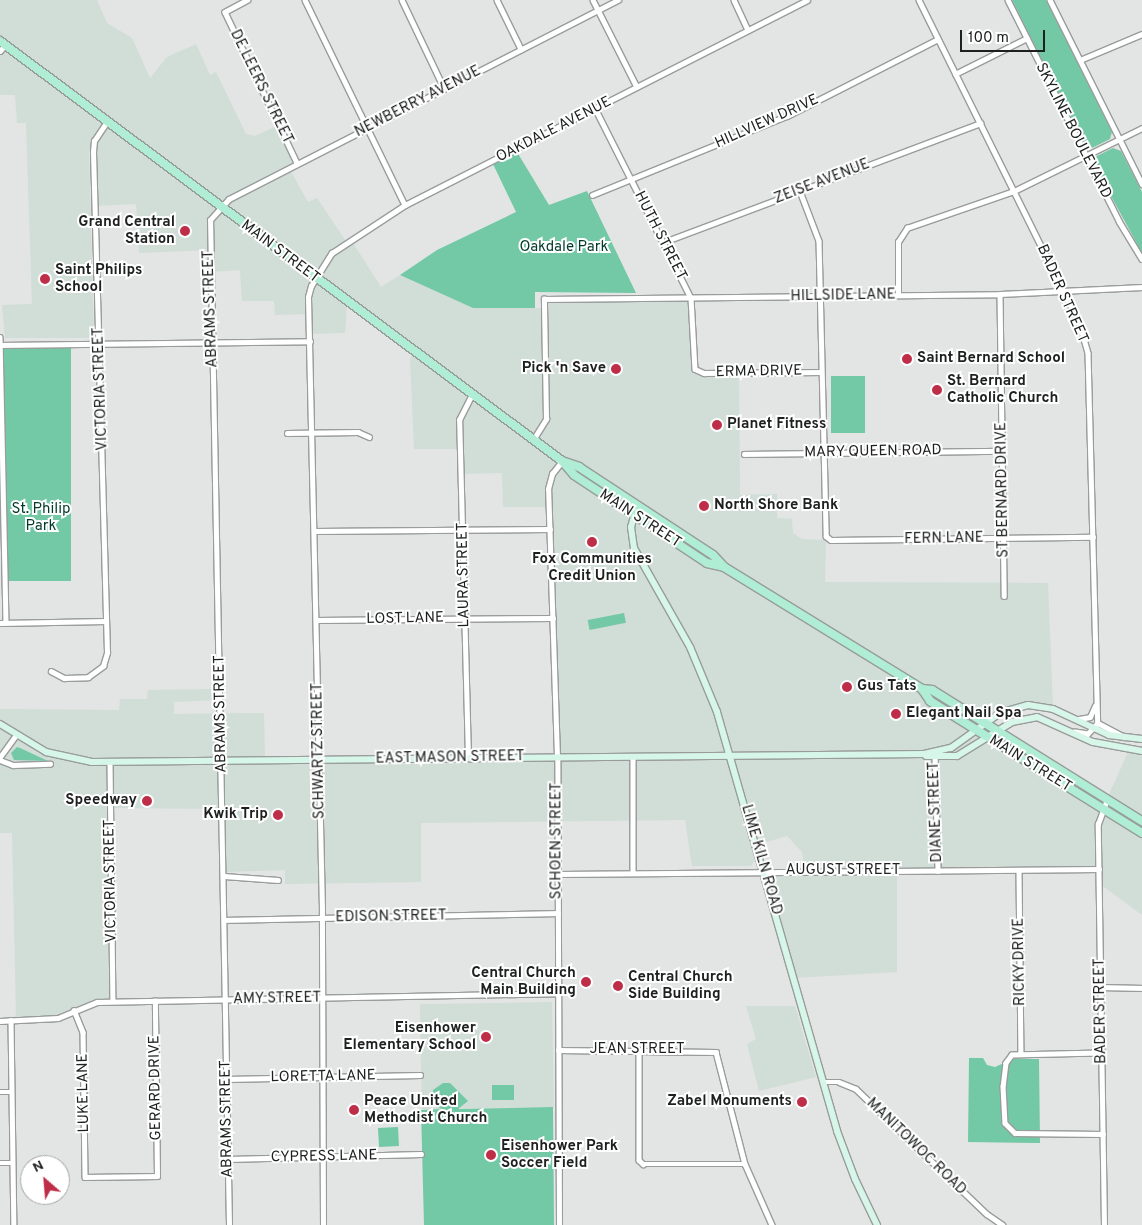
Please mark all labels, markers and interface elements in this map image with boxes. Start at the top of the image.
scale bar [962,20,1047,52]
street label: DE LEERS STREET [226,27,296,147]
text: 100 m [968,29,1009,48]
street label: SKYLINE BOULEVARD [1031,60,1115,202]
street label: NEWBERRY AVENUE [351,62,485,142]
street label: HILLVIEW DRIVE [712,91,822,153]
street label: OAKDALE AVENUE [493,93,615,167]
street label: ZEISE AVENUE [771,155,873,209]
street label: HUTH STREET [630,188,690,284]
place label: Grand Central Station [78,213,175,248]
street label: MAIN STREET [237,217,323,287]
marker: Grand Central Station [179,225,191,237]
park label: Oakdale Park [520,239,608,257]
street label: BADER STREET [1032,242,1092,346]
street label: ABRAMS STREET [200,250,222,368]
place label: Saint Philips School [55,261,142,296]
marker: Saint Philips School [39,273,51,285]
street label: HILLSIDE LANE [790,286,896,306]
street label: VICTORIA STREET [90,327,112,451]
place label: Saint Bernard School [917,350,1065,368]
marker: Saint Bernard School [901,353,913,365]
place label: Pick 'n Save [522,360,606,378]
street label: ERMA DRIVE [715,362,803,382]
marker: Pick 'n Save [610,363,622,375]
place label: St. Bernard Catholic Church [947,372,1058,407]
marker: St. Bernard Catholic Church [931,384,943,396]
place label: Planet Fitness [727,416,826,434]
marker: Planet Fitness [711,419,723,431]
street label: ST BERNARD DRIVE [993,422,1013,558]
street label: MARY QUEEN ROAD [804,442,942,462]
street label: MAIN STREET [596,486,684,552]
place label: North Shore Bank [714,497,838,515]
park label: St. Philip Park [11,500,71,535]
marker: North Shore Bank [698,500,710,512]
street label: LAURA STREET [454,522,474,628]
street label: FERN LANE [904,529,984,549]
marker: Fox Communities Credit Union [586,536,598,548]
place label: Fox Communities Credit Union [532,550,652,585]
street label: LOST LANE [366,609,444,629]
street label: ABRAMS STREET [211,655,231,773]
place label: Gus Tats [857,678,917,696]
marker: Gus Tats [841,681,853,693]
street label: SCHWARTZ STREET [309,683,329,819]
place label: Elegant Nail Spa [906,705,1022,723]
marker: Elegant Nail Spa [890,708,902,720]
street label: MAIN STREET [985,731,1075,797]
street label: EAST MASON STREET [375,748,525,768]
street label: DIANE STREET [925,761,947,863]
street label: SCHOEN STREET [548,783,566,899]
place label: Speedway [65,792,137,810]
marker: Speedway [141,795,153,807]
street label: LIME KILN ROAD [737,803,785,917]
place label: Kwik Trip [203,806,268,824]
marker: Kwik Trip [272,809,284,821]
street label: VICTORIA STREET [101,819,121,943]
street label: AUGUST STREET [785,862,901,880]
street label: EDISON STREET [335,907,447,927]
street label: RICKY DRIVE [1010,917,1030,1007]
street label: BADER STREET [1091,958,1111,1064]
place label: Central Church Main Building [471,964,576,999]
place label: Central Church Side Building [628,968,733,1003]
marker: Central Church Main Building [580,976,592,988]
marker: Central Church Side Building [612,980,624,992]
street label: AMY STREET [232,989,322,1009]
place label: Eisenhower Elementary School [343,1019,476,1054]
marker: Eisenhower Elementary School [480,1031,492,1043]
street label: GERARD DRIVE [146,1035,166,1141]
street label: JEAN STREET [589,1041,685,1059]
street label: LUKE LANE [74,1053,94,1133]
street label: ABRAMS STREET [217,1060,237,1178]
street label: LORETTA LANE [270,1067,376,1087]
place label: Peace United Methodist Church [364,1092,487,1127]
place label: Zabel Monuments [667,1093,792,1111]
street label: MANITOWOC ROAD [862,1095,970,1199]
marker: Zabel Monuments [796,1096,808,1108]
marker: Peace United Methodist Church [348,1104,360,1116]
place label: Eisenhower Park Soccer Field [501,1137,618,1172]
street label: CYPRESS LANE [270,1147,378,1167]
marker: Eisenhower Park Soccer Field [485,1149,497,1161]
north arrow [20,1155,70,1205]
text: N [30,1157,47,1177]

